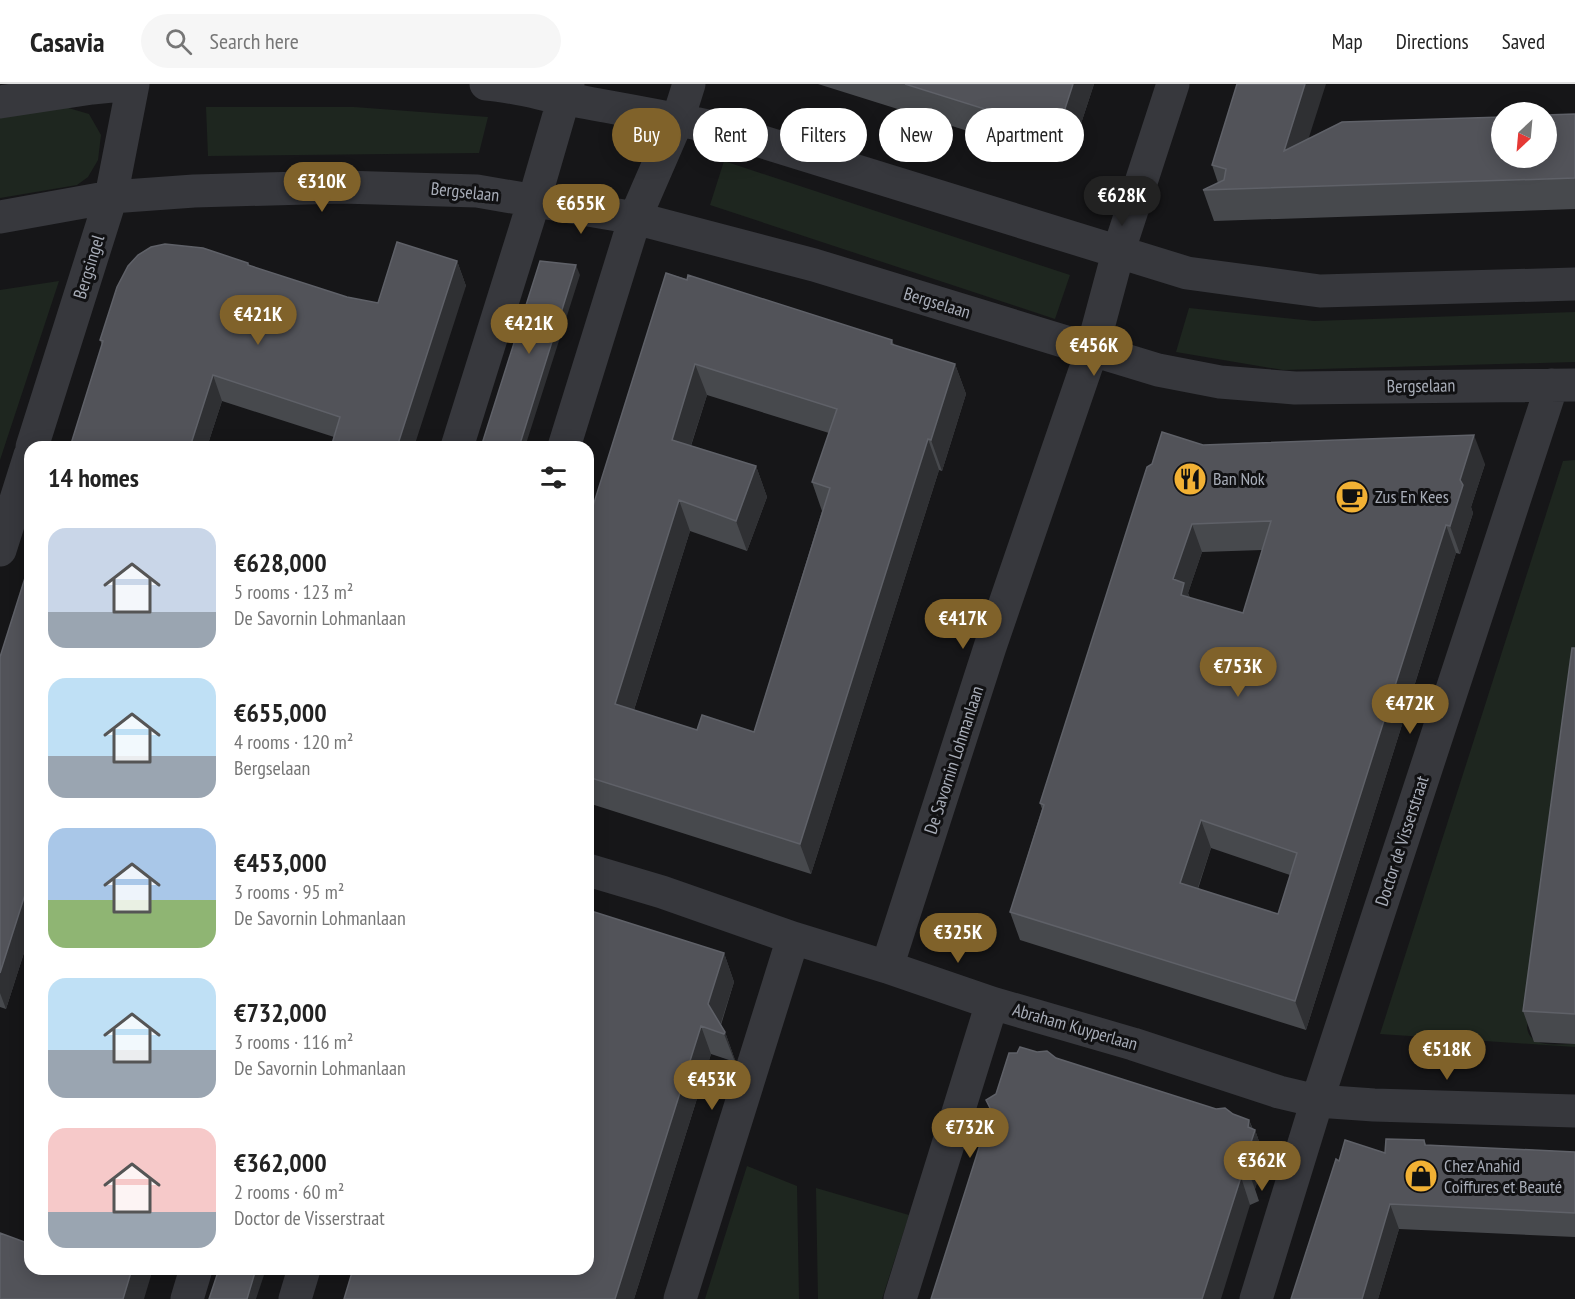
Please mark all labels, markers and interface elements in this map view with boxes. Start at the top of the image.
search box [141,14,561,68]
text: Casavia [30,23,105,60]
icon: search [162,25,195,58]
text: Search here [210,27,299,55]
text: Map [1332,28,1363,55]
text: Directions [1396,28,1469,55]
text: Saved [1502,28,1545,55]
north arrow [1491,102,1557,168]
map controls [1491,102,1557,168]
chip: Buy [612,108,681,162]
chip: Rent [693,108,768,162]
chip: Filters [780,108,867,162]
chip: New [879,108,953,162]
chip: Apartment [965,108,1084,162]
pin: €310K [280,162,364,213]
text: €310K [298,168,346,194]
street label: Bergselaan [430,176,500,207]
pin: €628K [1080,176,1164,227]
text: €628K [1098,182,1146,208]
pin: €655K [539,184,623,235]
text: €655K [557,190,605,216]
street label: Bergsingel [68,231,109,302]
street label: Bergselaan [901,281,973,324]
pin: €421K [216,295,300,346]
text: €421K [234,301,282,327]
pin: €421K [487,304,571,355]
text: €421K [505,310,553,336]
pin: €456K [1052,326,1136,377]
text: €456K [1070,332,1118,358]
street label: Bergselaan [1386,373,1456,398]
text: 14 homes [48,461,139,494]
icon: filters [537,461,570,494]
restaurant icon: Ban Nok [1172,461,1208,497]
place label: Ban Nok [1213,467,1265,490]
cafe icon: Zus En Kees [1334,479,1370,515]
place label: Zus En Kees [1375,485,1449,508]
text: €628,000 [234,546,327,579]
icon: home [96,552,168,624]
text: 5 rooms · 123 m² [234,579,353,605]
pin: €417K [921,599,1005,650]
text: De Savornin Lohmanlaan [234,605,406,631]
text: €417K [939,605,987,631]
pin: €753K [1196,647,1280,698]
text: €753K [1214,653,1262,679]
street label: De Savornin Lohmanlaan [919,683,988,837]
pin: €472K [1368,684,1452,735]
text: €472K [1386,690,1434,716]
text: €655,000 [234,696,327,729]
icon: home [96,702,168,774]
text: 4 rooms · 120 m² [234,729,353,755]
text: Bergselaan [234,755,310,781]
street label: Doctor de Visserstraat [1370,773,1433,909]
text: €453,000 [234,846,327,879]
icon: home [96,852,168,924]
text: 3 rooms · 95 m² [234,879,344,905]
text: De Savornin Lohmanlaan [234,905,406,931]
pin: €325K [916,913,1000,964]
text: €325K [934,919,982,945]
text: €732,000 [234,996,327,1029]
street label: Abraham Kuyperlaan [1010,998,1140,1055]
icon: home [96,1002,168,1074]
text: 3 rooms · 116 m² [234,1029,353,1055]
pin: €518K [1405,1030,1489,1081]
text: €518K [1423,1036,1471,1062]
text: De Savornin Lohmanlaan [234,1055,406,1081]
pin: €453K [670,1060,754,1111]
text: €453K [688,1066,736,1092]
pin: €732K [928,1108,1012,1159]
text: €732K [946,1114,994,1140]
pin: €362K [1220,1141,1304,1192]
text: €362,000 [234,1146,327,1179]
text: €362K [1238,1147,1286,1173]
icon: home [96,1152,168,1224]
place label: Chez Anahid Coiffures et Beauté [1444,1154,1562,1198]
shop icon: Chez Anahid Coiffures et Beauté [1403,1158,1439,1194]
text: 2 rooms · 60 m² [234,1179,344,1205]
text: Doctor de Visserstraat [234,1205,385,1231]

